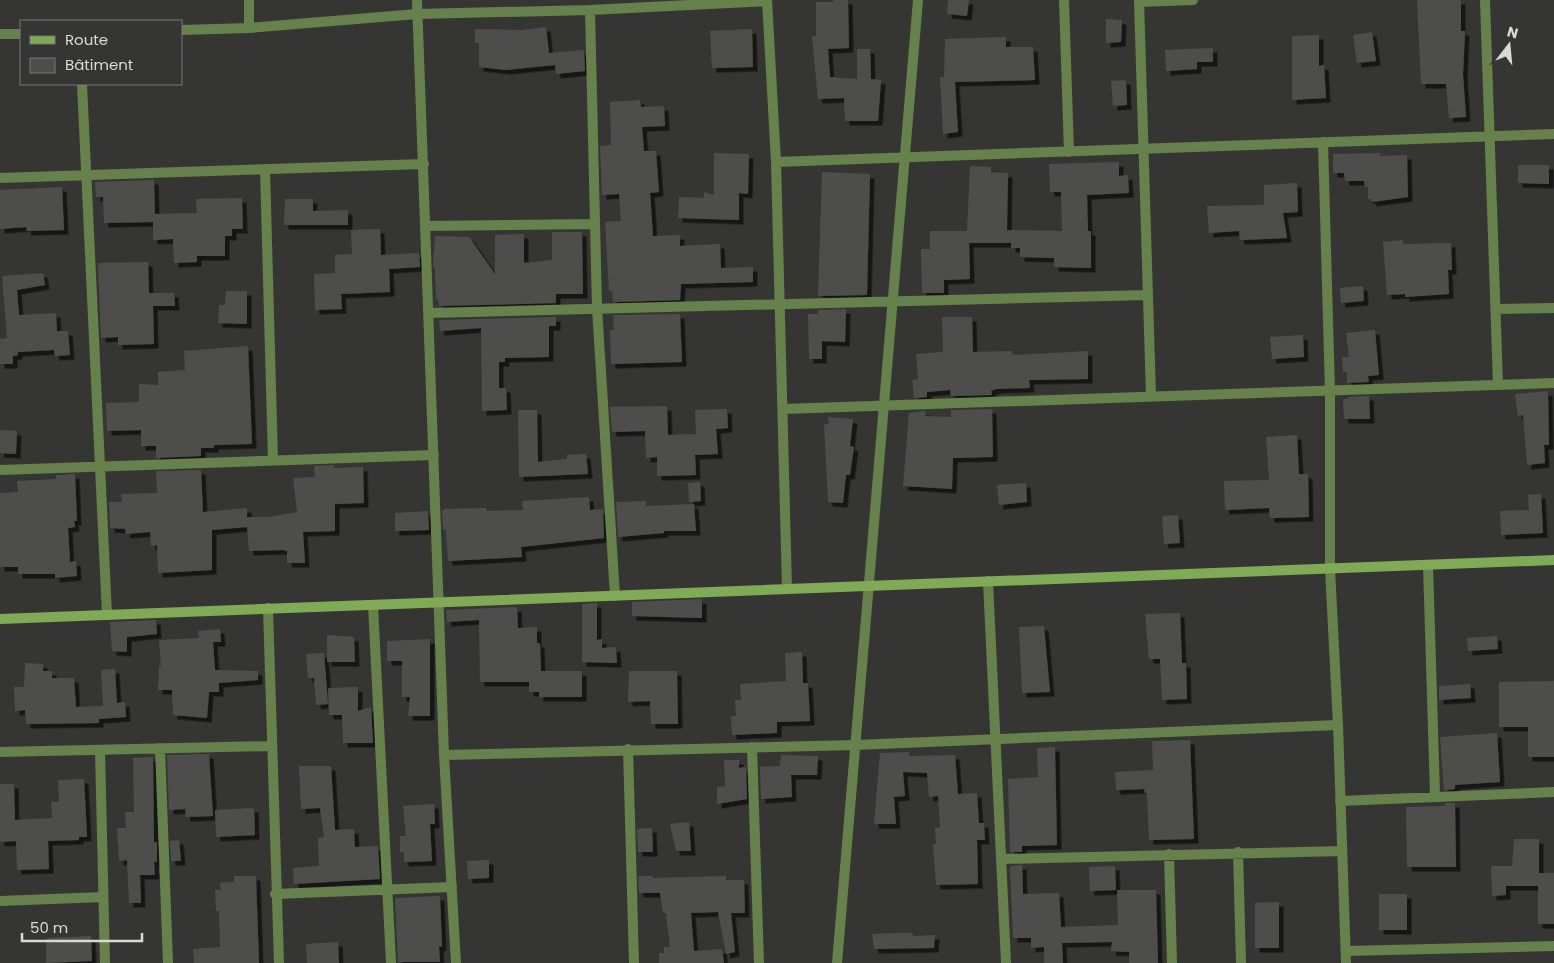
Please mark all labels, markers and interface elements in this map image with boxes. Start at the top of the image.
legend [20,20,182,85]
north arrow [1484,20,1534,70]
text: N [1505,21,1520,44]
text: Route [65,29,108,50]
text: Bâtiment [65,54,133,75]
scale bar [22,910,142,942]
text: 50 m [30,917,68,938]

